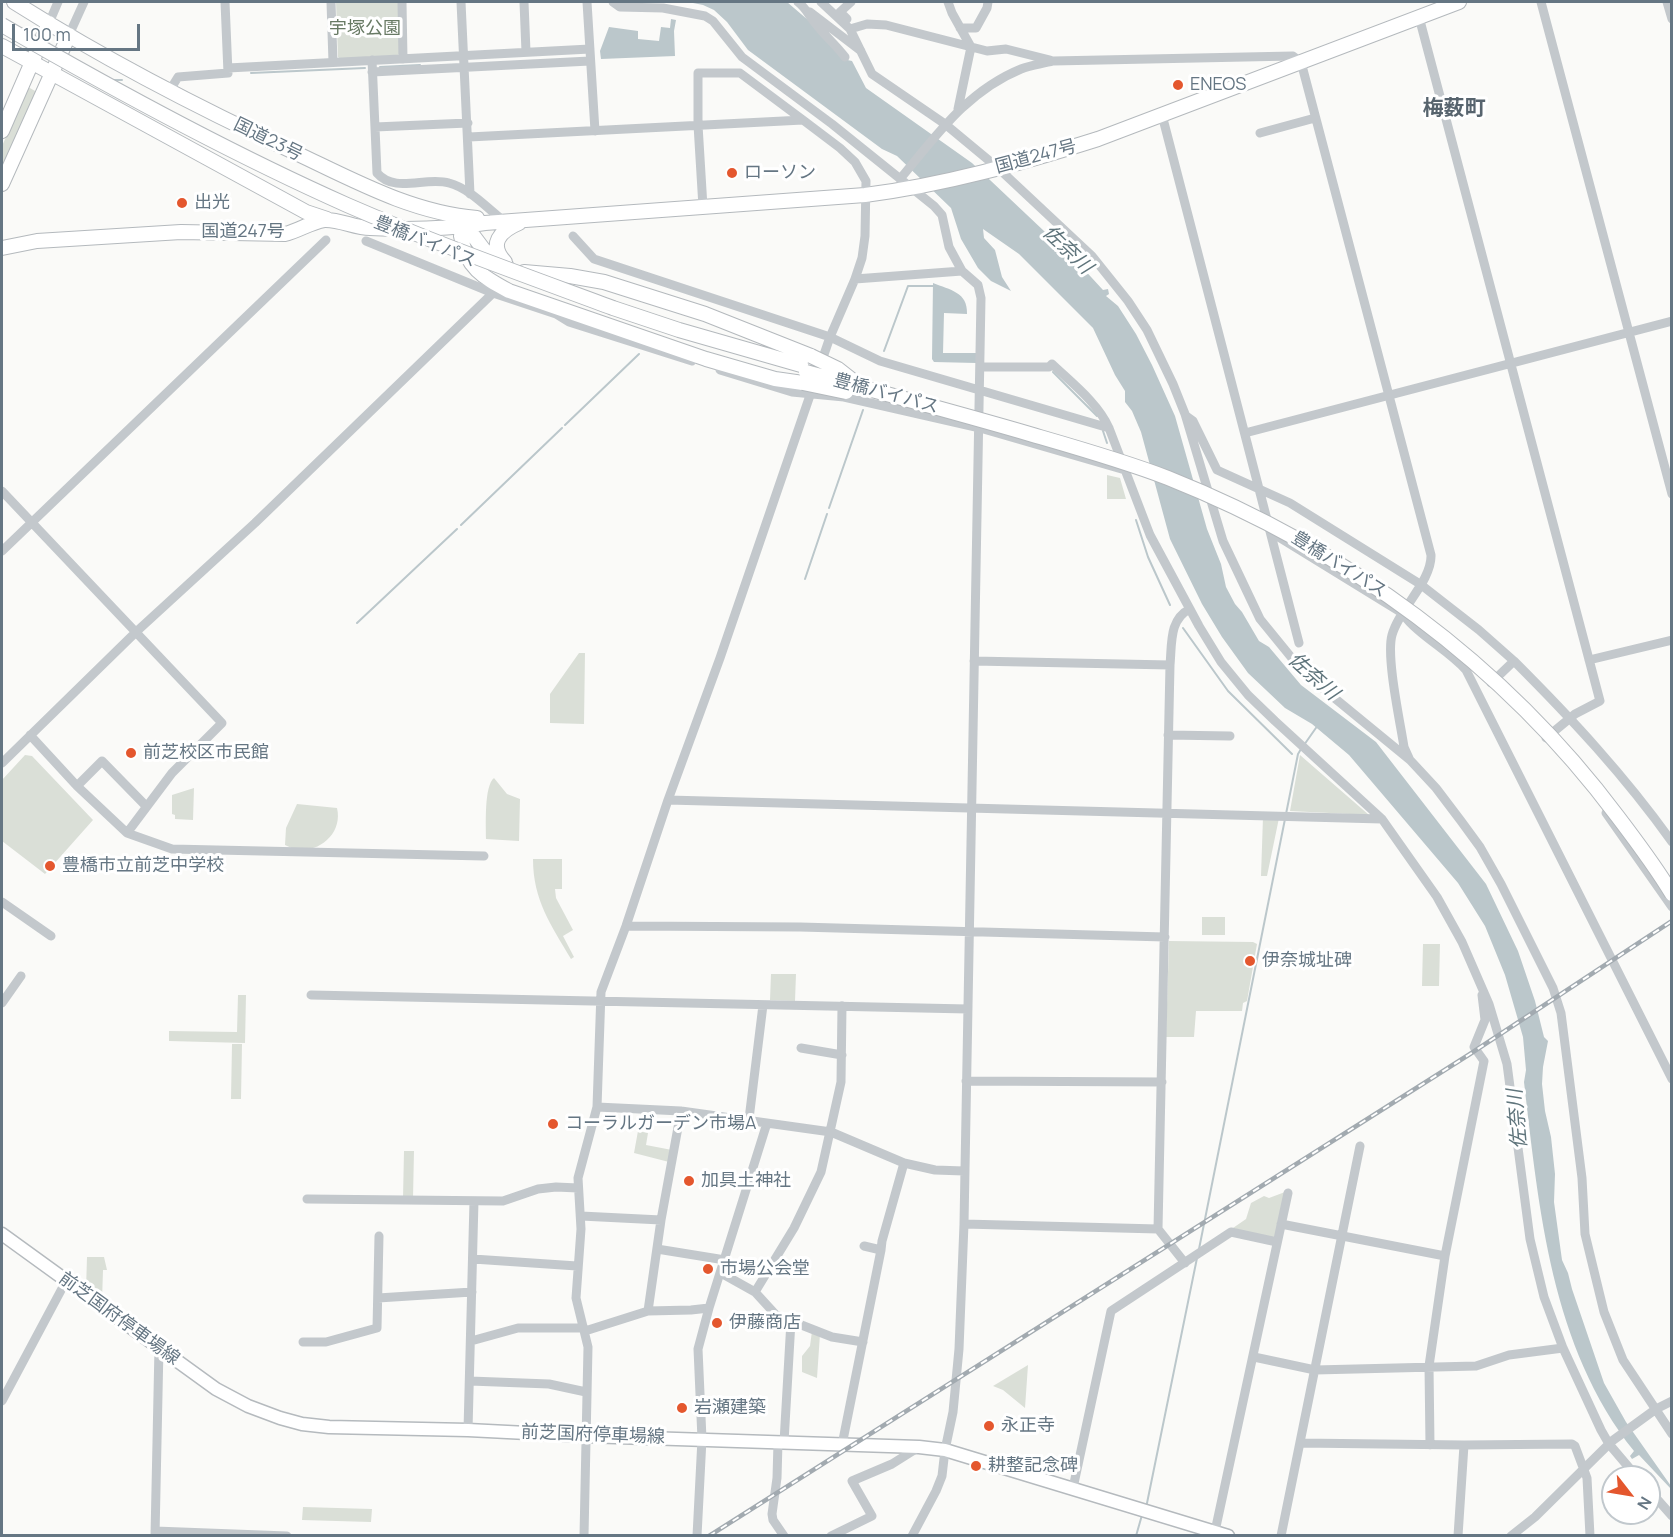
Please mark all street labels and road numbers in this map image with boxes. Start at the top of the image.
street label: 国道23号 [230,114,306,166]
street label: 国道247号 [993,136,1079,178]
street label: 豊橋バイパス [371,212,479,272]
street label: 国道247号 [201,221,285,243]
street label: 豊橋バイパス [831,370,941,418]
street label: 豊橋バイパス [1287,527,1391,603]
street label: 前芝国府停車場線 [54,1268,184,1370]
street label: 前芝国府停車場線 [521,1422,665,1448]

